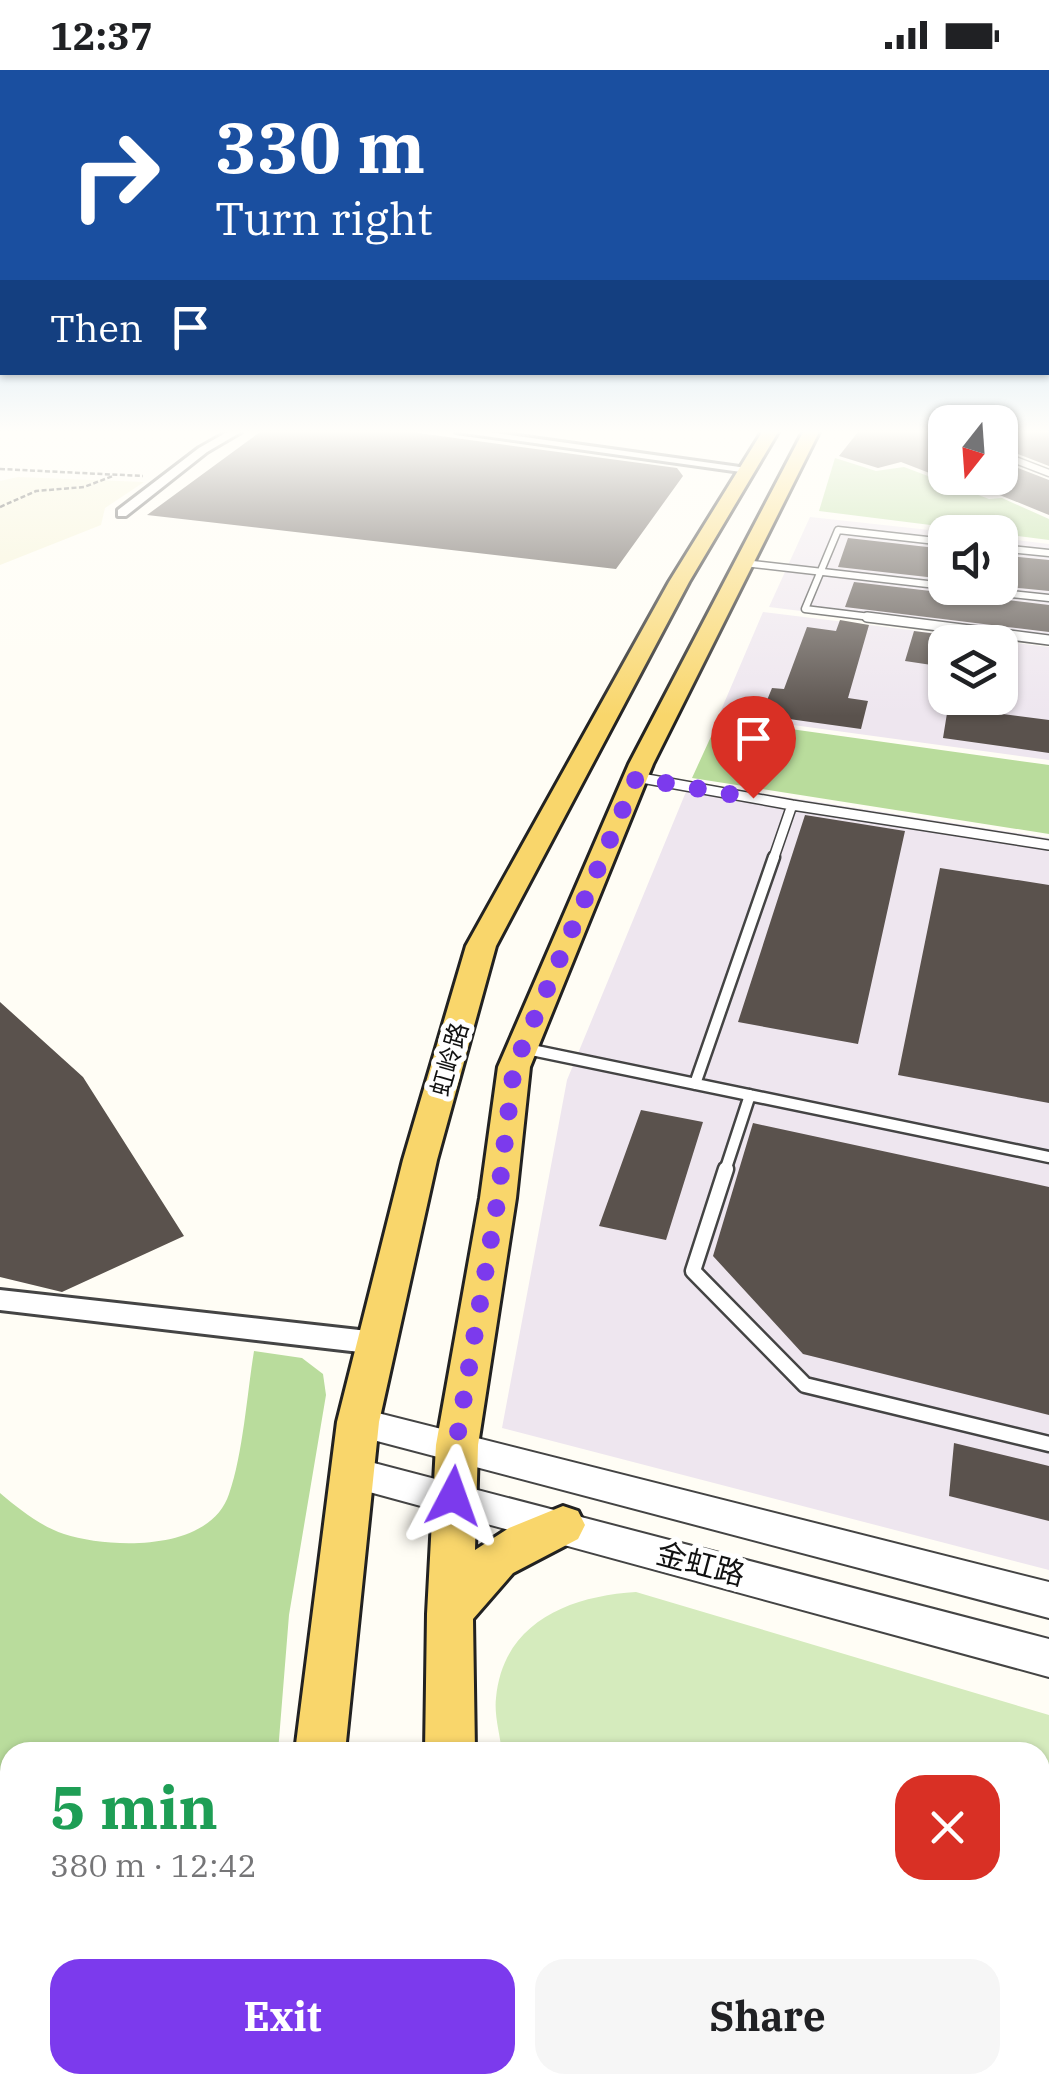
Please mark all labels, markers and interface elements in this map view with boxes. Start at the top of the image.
text: 12:37 [50,11,153,60]
text: 330 m [215,101,425,192]
icon: right [50,110,180,240]
text: Turn right [215,189,433,247]
icon: arrive [163,300,218,355]
text: Then [50,303,143,352]
north arrow [928,405,1018,495]
map controls [928,405,1018,715]
button: sound [928,515,1018,605]
button: layers [928,625,1018,715]
pin [711,696,796,799]
icon: arrive [726,711,781,766]
street label: 虹岭路 [423,1018,475,1100]
position arrow [401,1444,505,1548]
street label: 金虹路 [652,1533,750,1593]
text: 5 min [50,1767,218,1846]
button: close [895,1775,1000,1880]
text: 380 m · 12:42 [50,1844,257,1886]
button: Exit [50,1959,515,2074]
button: Share [535,1959,1000,2074]

